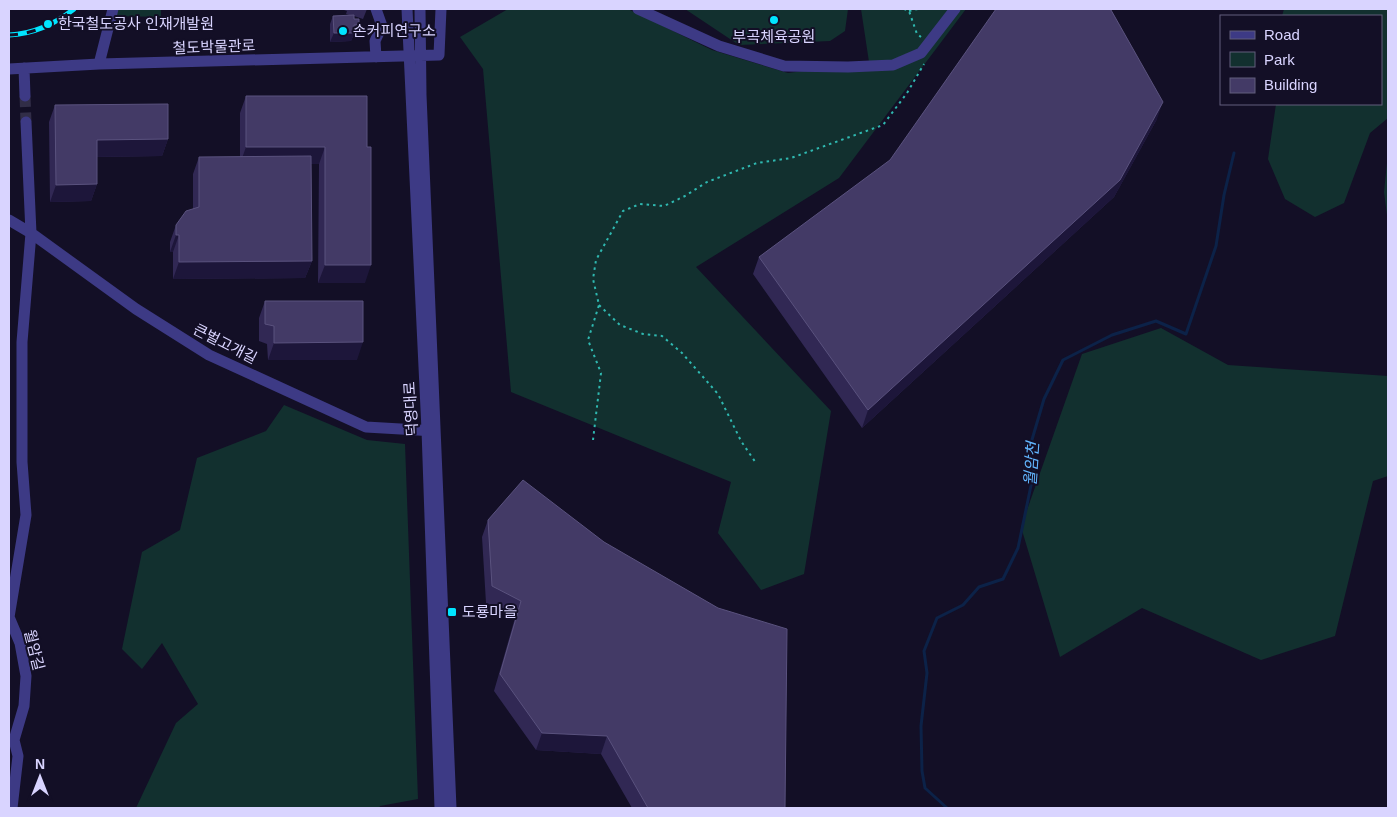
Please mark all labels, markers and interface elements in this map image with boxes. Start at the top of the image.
marker: 부곡체육공원 [768,14,780,26]
place label: 한국철도공사 인재개발원 [58,15,214,32]
legend [1220,15,1382,105]
marker: 한국철도공사 인재개발원 [42,18,54,30]
place label: 손커피연구소 [353,22,436,39]
marker: 손커피연구소 [337,25,349,37]
text: Road [1264,26,1300,43]
place label: 부곡체육공원 [733,28,815,45]
street label: 철도박물관로 [172,37,256,56]
text: Park [1264,51,1295,68]
text: Building [1264,76,1317,93]
street label: 큰벌고개길 [191,320,260,367]
street label: 덕영대로 [401,381,420,437]
water label: 월암천 [1021,439,1042,487]
place label: 도룡마을 [462,603,517,620]
marker: 도룡마을 [446,606,458,618]
street label: 월암길 [21,628,48,672]
north arrow [15,752,65,802]
text: N [35,756,45,772]

